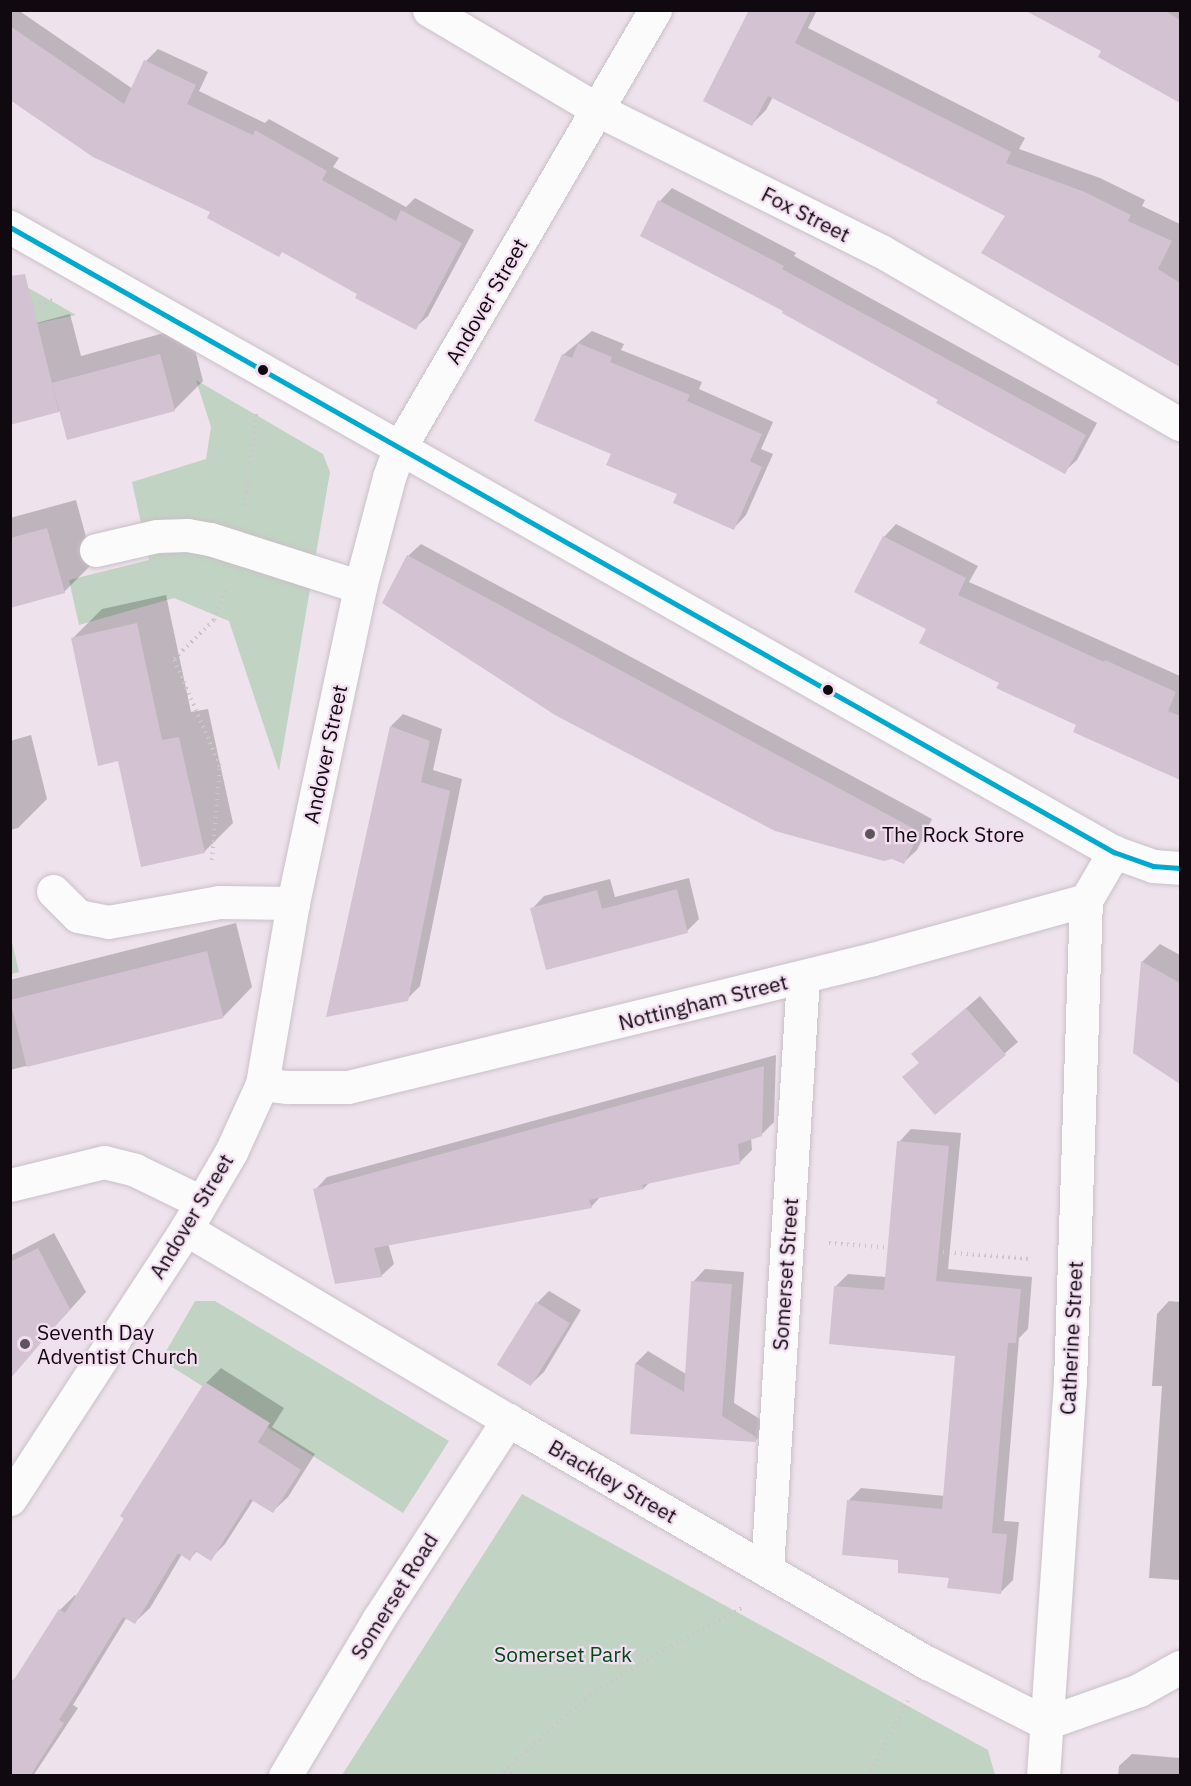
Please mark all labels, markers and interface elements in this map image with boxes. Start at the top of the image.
street label: Fox Street [758,181,854,247]
street label: Andover Street [440,234,532,368]
unlabelled marker [257,364,269,376]
street label: Andover Street [298,682,352,826]
unlabelled marker [822,684,834,696]
place label: The Rock Store [882,821,1024,847]
marker: The Rock Store [863,827,877,841]
street label: Nottingham Street [616,969,790,1035]
street label: Andover Street [144,1149,238,1283]
street label: Somerset Street [767,1197,803,1351]
street label: Catherine Street [1054,1260,1088,1416]
place label: Seventh Day Adventist Church [37,1319,198,1369]
marker: Seventh Day Adventist Church [18,1337,32,1351]
street label: Brackley Street [544,1434,682,1528]
street label: Somerset Road [345,1528,443,1664]
park label: Somerset Park [494,1641,632,1667]

